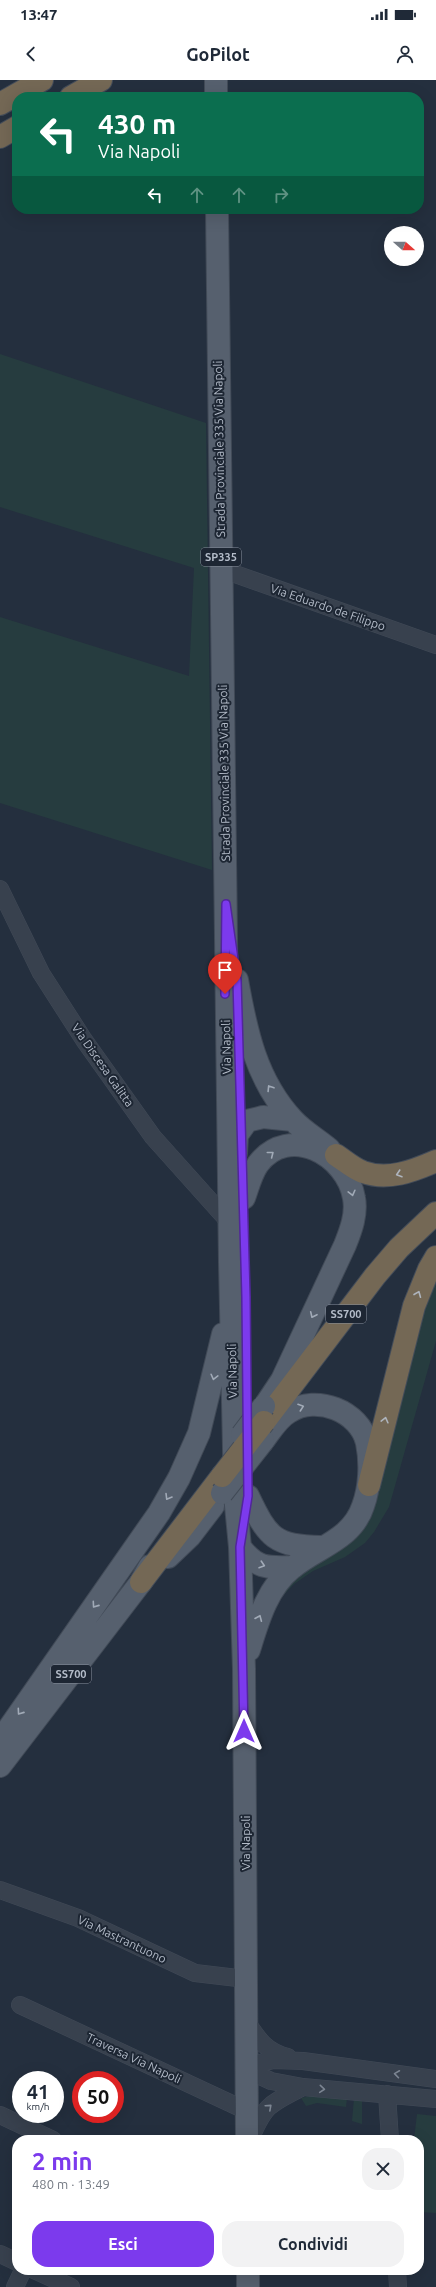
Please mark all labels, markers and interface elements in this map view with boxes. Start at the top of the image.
text: 13:47 [20,6,58,23]
icon: back [20,43,42,65]
icon: person [394,43,416,65]
text: GoPilot [186,44,250,64]
icon: left [32,108,84,160]
text: 430 m [98,108,176,139]
text: Via Napoli [98,141,180,161]
icon: left [144,184,166,206]
icon: ahead [186,184,208,206]
icon: ahead [228,184,250,206]
icon: right [270,184,292,206]
north arrow [384,226,424,266]
map controls [384,226,424,266]
street label: Strada Provinciale 335 Via Napoli [211,360,227,538]
road number: SP335 [201,548,241,566]
street label: Via Eduardo de Filippo [269,581,387,633]
street label: Strada Provinciale 335 Via Napoli [216,684,232,862]
pin [208,953,242,994]
icon: arrive [214,959,236,981]
street label: Via Napoli [219,1019,233,1074]
street label: Via Discesa Galitta [69,1021,137,1109]
one-way arrow [268,1085,275,1092]
one-way arrow [266,1152,273,1159]
one-way arrow [396,1169,403,1177]
one-way arrow [348,1190,356,1197]
one-way arrow [414,1291,422,1298]
road number: SS700 [326,1305,366,1323]
one-way arrow [310,1310,318,1318]
street label: Via Napoli [225,1343,239,1398]
one-way arrow [210,1373,218,1380]
one-way arrow [298,1403,305,1412]
one-way arrow [380,1417,388,1423]
one-way arrow [165,1493,172,1501]
one-way arrow [259,1561,266,1569]
one-way arrow [92,1601,100,1608]
one-way arrow [255,1615,263,1622]
road number: SS700 [51,1665,91,1683]
one-way arrow [18,1707,25,1714]
position arrow [223,1710,265,1752]
street label: Via Napoli [239,1816,252,1870]
street label: Via Mastrantuono [76,1913,168,1965]
street label: Traversa Via Napoli [85,2030,183,2086]
one-way arrow [394,2070,400,2079]
speed limit sign: 50 [72,2071,124,2123]
text: 41 [27,2080,49,2103]
one-way arrow [319,2084,325,2093]
text: km/h [26,2101,50,2112]
one-way arrow [264,2104,272,2111]
text: 2 min [32,2148,93,2175]
button: close [362,2148,404,2190]
text: 480 m · 13:49 [32,2177,110,2191]
button: Esci [32,2221,214,2267]
button: Condividi [222,2221,404,2267]

